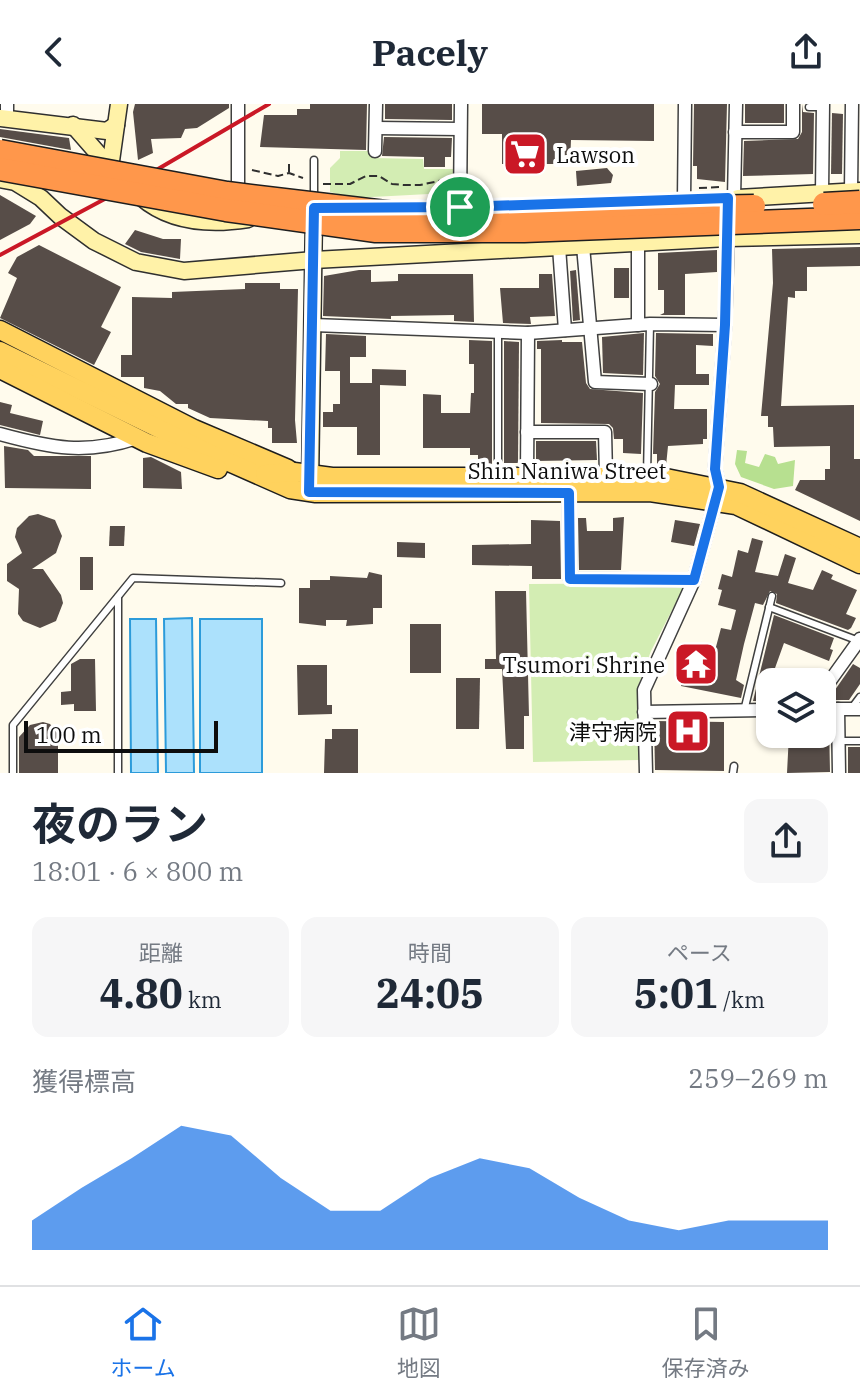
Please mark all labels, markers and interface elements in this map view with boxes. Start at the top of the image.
text: Pacely [372,29,488,76]
icon: back [32,30,76,74]
icon: share [784,30,828,74]
supermarket icon: Lawson [501,130,549,178]
place label: Lawson [556,140,635,169]
pin [426,173,494,241]
icon: arrive [438,185,482,229]
street label: Shin Naniwa Street [468,456,667,485]
temple icon: Tsumori Shrine [672,640,720,688]
place label: Tsumori Shrine [503,650,665,679]
map controls [756,668,836,748]
button: layers [756,668,836,748]
hospital icon: 津守病院 [664,707,712,755]
scale bar [24,717,218,753]
place label: 津守病院 [569,717,657,746]
text: 100 m [36,720,102,749]
text: 夜のラン [32,795,208,852]
button: share [744,799,828,883]
text: 18:01 · 6 × 800 m [32,854,243,888]
text: 距離 [139,938,183,967]
text: 時間 [408,938,452,967]
text: ペース [667,938,732,967]
text: 4.80 [100,967,183,1019]
text: 24:05 [376,967,484,1019]
text: 5:01 [634,967,718,1019]
text: km [183,985,222,1014]
text: /km [718,985,765,1014]
text: 259–269 m [688,1061,828,1095]
text: 獲得標高 [32,1064,136,1098]
tab: ホーム [110,1302,176,1382]
tab: 地図 [397,1302,441,1382]
tab: 保存済み [662,1302,750,1382]

